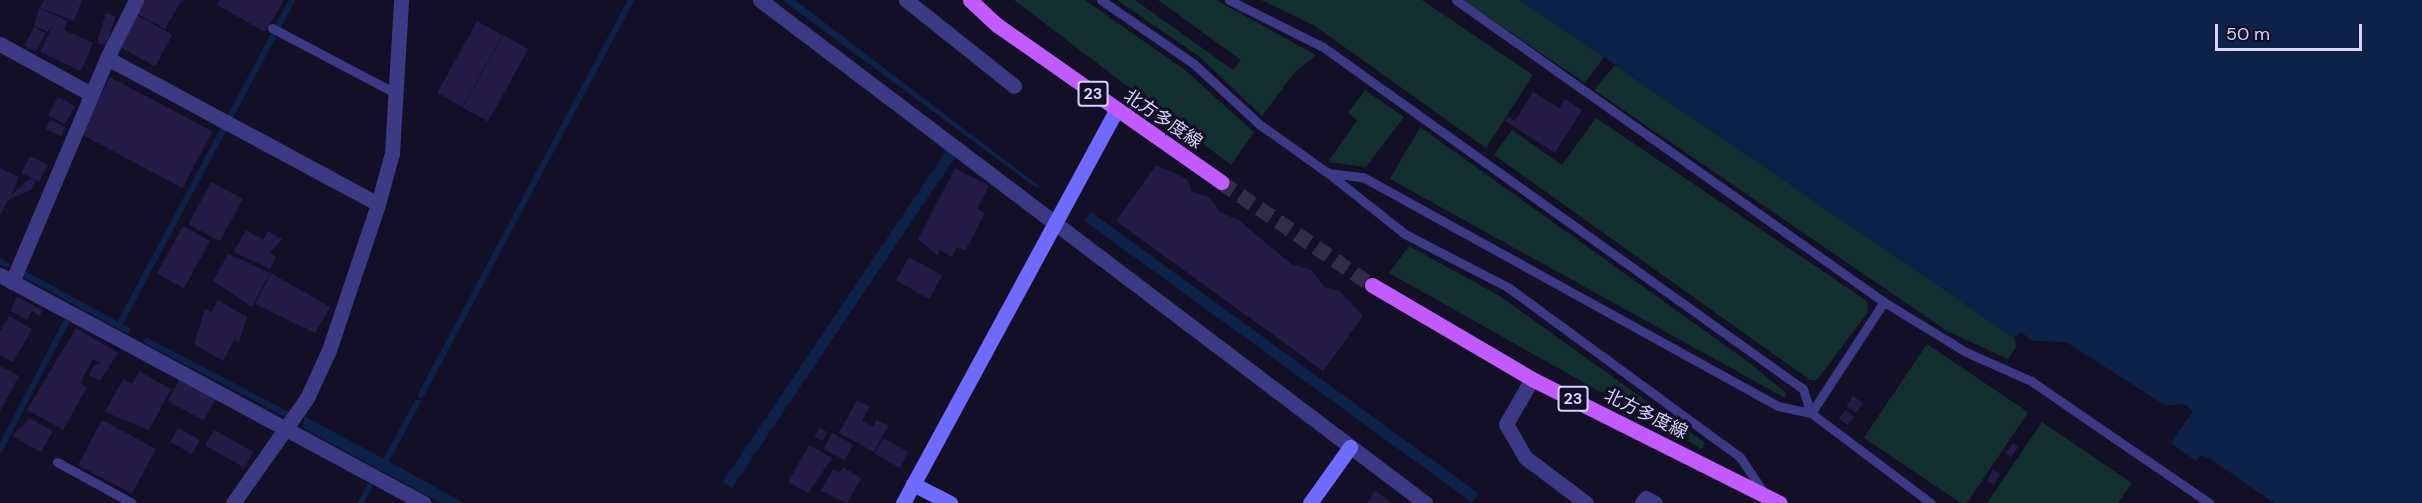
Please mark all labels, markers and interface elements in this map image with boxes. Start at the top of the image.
scale bar [2218,12,2365,50]
text: 50 m [2226,22,2270,46]
road number: 23 [1076,81,1110,107]
street label: 北方多度線 [1120,85,1206,153]
street label: 北方多度線 [1601,385,1691,443]
road number: 23 [1556,386,1590,412]

